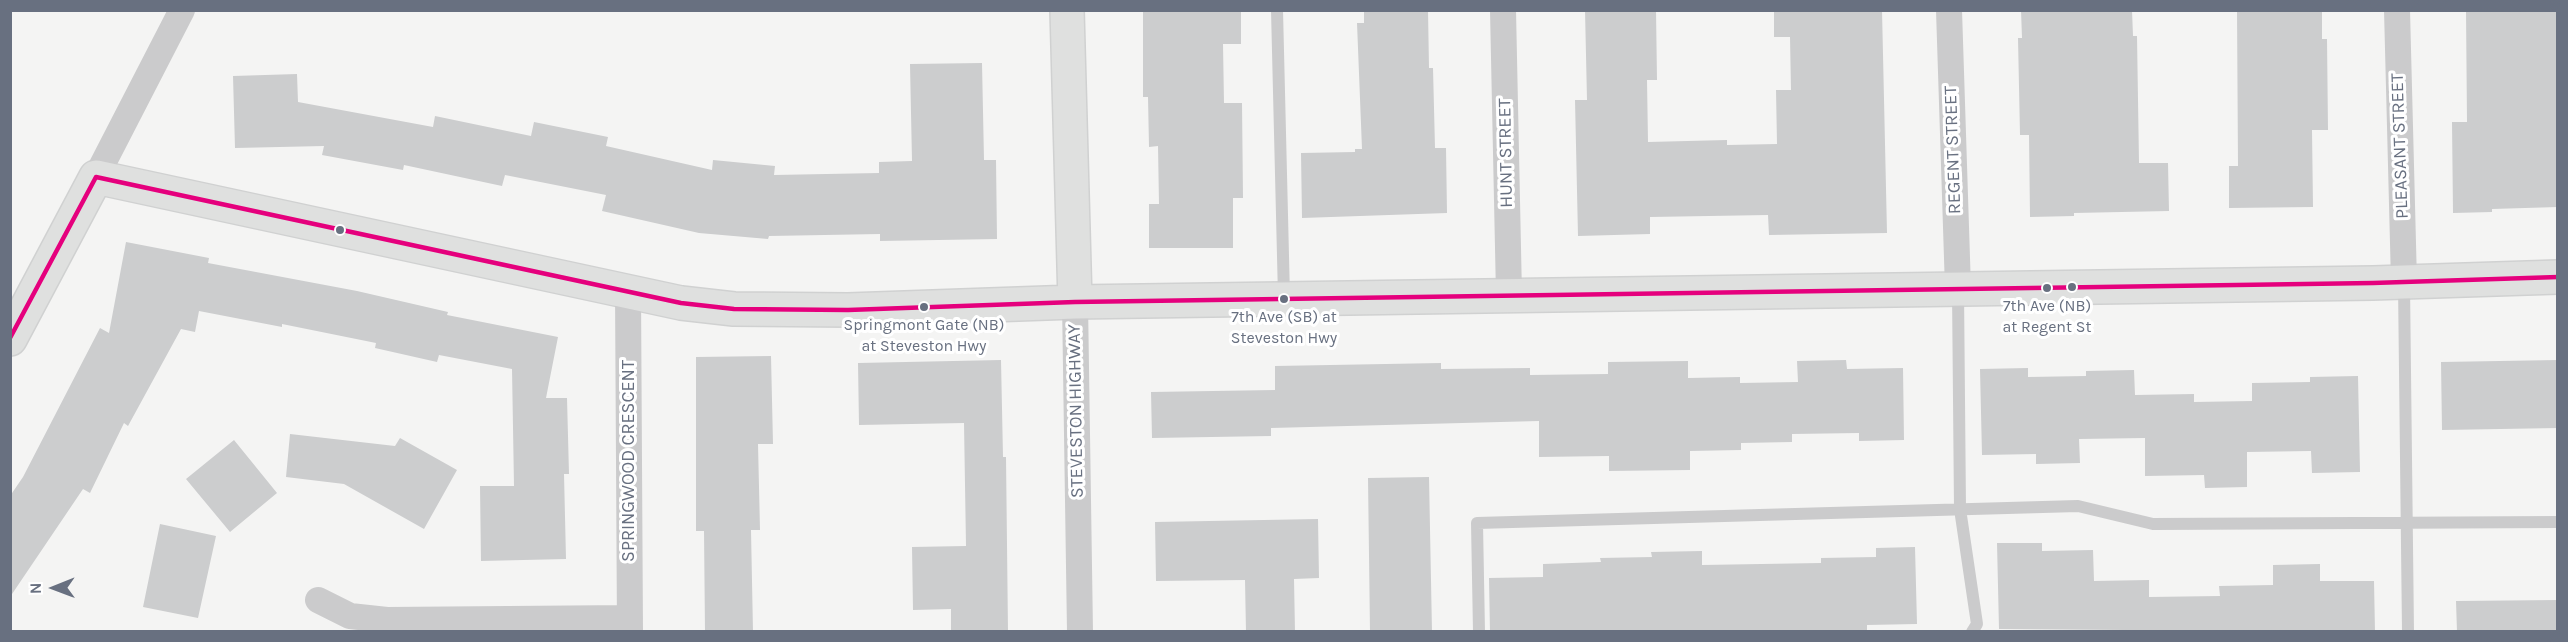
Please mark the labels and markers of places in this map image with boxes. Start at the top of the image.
unlabelled marker [334,224,346,236]
unlabelled marker [2066,281,2078,293]
marker: 7th Ave (NB) at Regent St [2041,282,2053,294]
marker: 7th Ave (SB) at Steveston Hwy [1278,293,1290,305]
place label: 7th Ave (NB) at Regent St [2002,296,2092,334]
marker: Springmont Gate (NB) at Steveston Hwy [918,301,930,313]
place label: 7th Ave (SB) at Steveston Hwy [1231,307,1337,345]
place label: Springmont Gate (NB) at Steveston Hwy [844,315,1004,353]

